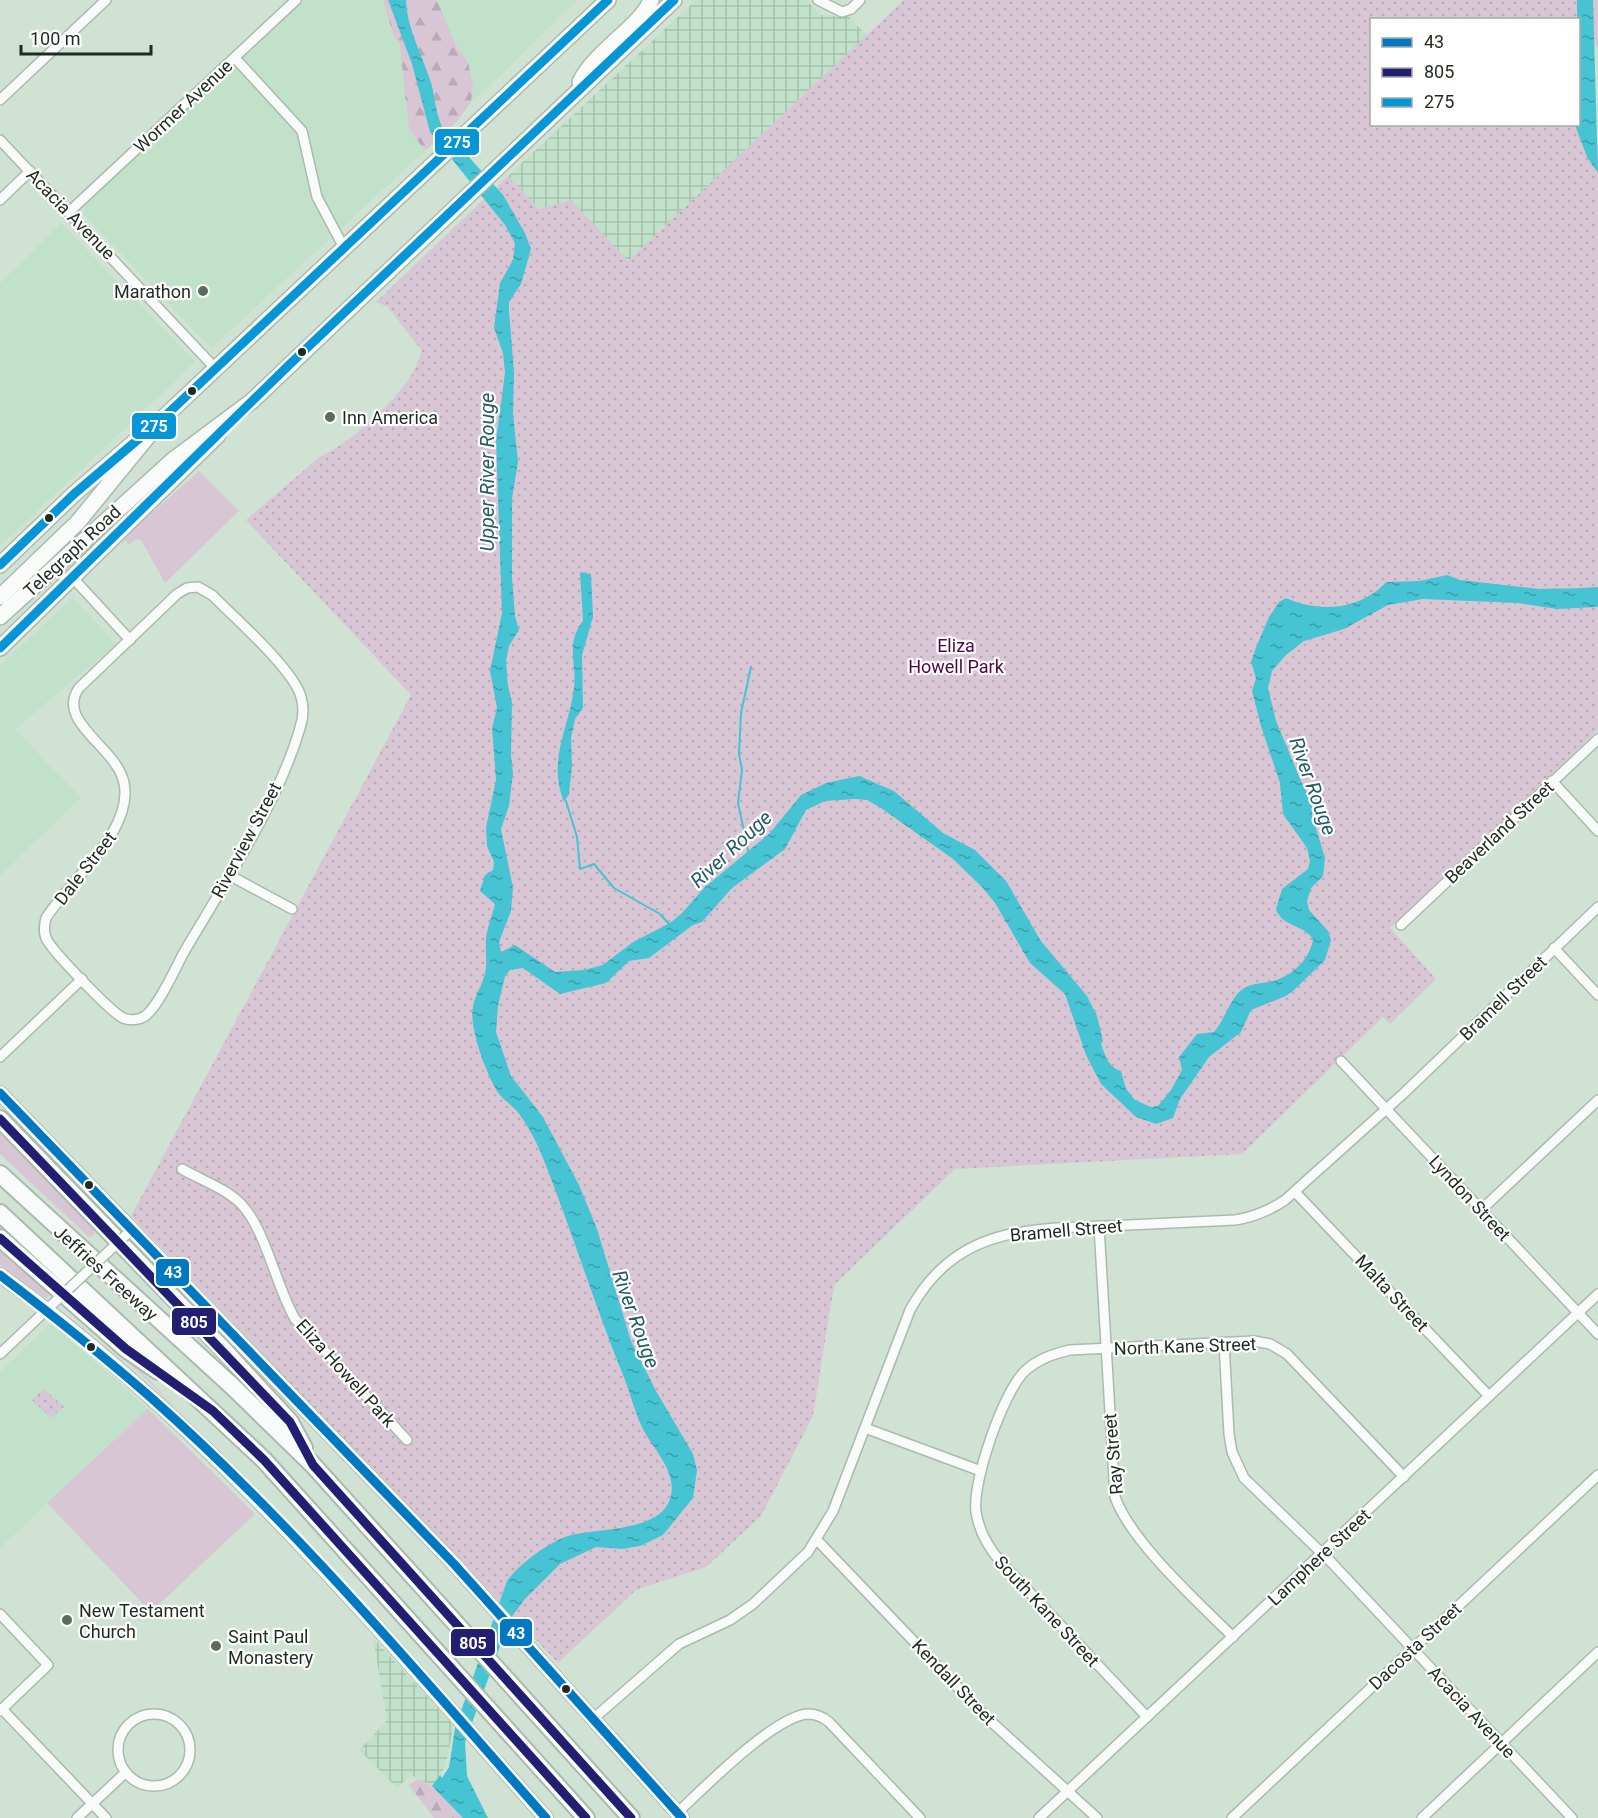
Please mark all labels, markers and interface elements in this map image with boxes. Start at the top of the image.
scale bar [21,18,152,56]
legend [1370,18,1580,126]
text: 100 m [30,28,81,49]
text: 43 [1424,31,1444,52]
street label: Wormer Avenue [129,55,237,157]
text: 805 [1424,61,1454,82]
text: 275 [1424,91,1454,112]
line badge: 275 [434,128,480,156]
text: 275 [443,133,471,152]
street label: Acacia Avenue [23,164,119,264]
place label: Marathon [114,281,191,302]
marker: Marathon [196,284,210,298]
unlabelled marker [296,346,308,358]
unlabelled marker [186,385,198,397]
water label: Upper River Rouge [475,393,499,551]
place label: Inn America [342,407,438,428]
marker: Inn America [323,410,337,424]
line badge: 275 [131,412,177,440]
text: 275 [140,417,168,436]
street label: Telegraph Road [19,501,125,601]
unlabelled marker [43,512,55,524]
park label: Eliza Howell Park [908,635,1005,677]
water label: River Rouge [1284,734,1342,838]
street label: Beaverland Street [1440,776,1558,888]
street label: Riverview Street [207,778,285,901]
water label: River Rouge [685,805,777,893]
street label: Dale Street [50,827,120,909]
street label: Bramell Street [1455,951,1551,1045]
street label: Lyndon Street [1425,1151,1515,1245]
unlabelled marker [83,1179,95,1191]
street label: Bramell Street [1009,1215,1123,1245]
street label: Jeffries Freeway [50,1221,163,1325]
street label: Malta Street [1351,1250,1433,1336]
line badge: 43 [155,1258,190,1287]
text: 43 [164,1263,182,1282]
water label: River Rouge [607,1267,665,1371]
line badge: 805 [171,1307,217,1336]
text: 805 [180,1313,208,1332]
street label: Eliza Howell Park [292,1315,401,1432]
street label: North Kane Street [1113,1333,1257,1359]
unlabelled marker [85,1341,97,1353]
street label: Ray Street [1099,1413,1127,1495]
street label: Lamphere Street [1263,1504,1375,1610]
street label: South Kane Street [990,1551,1104,1671]
street label: Dacosta Street [1365,1598,1465,1694]
place label: New Testament Church [79,1600,205,1642]
marker: New Testament Church [60,1613,74,1627]
line badge: 43 [499,1618,533,1647]
text: 43 [507,1624,525,1643]
place label: Saint Paul Monastery [228,1626,314,1668]
line badge: 805 [450,1628,496,1657]
text: 805 [459,1634,487,1653]
street label: Kendall Street [908,1635,1000,1729]
marker: Saint Paul Monastery [209,1639,223,1653]
street label: Acacia Avenue [1424,1662,1520,1762]
unlabelled marker [560,1683,572,1695]

